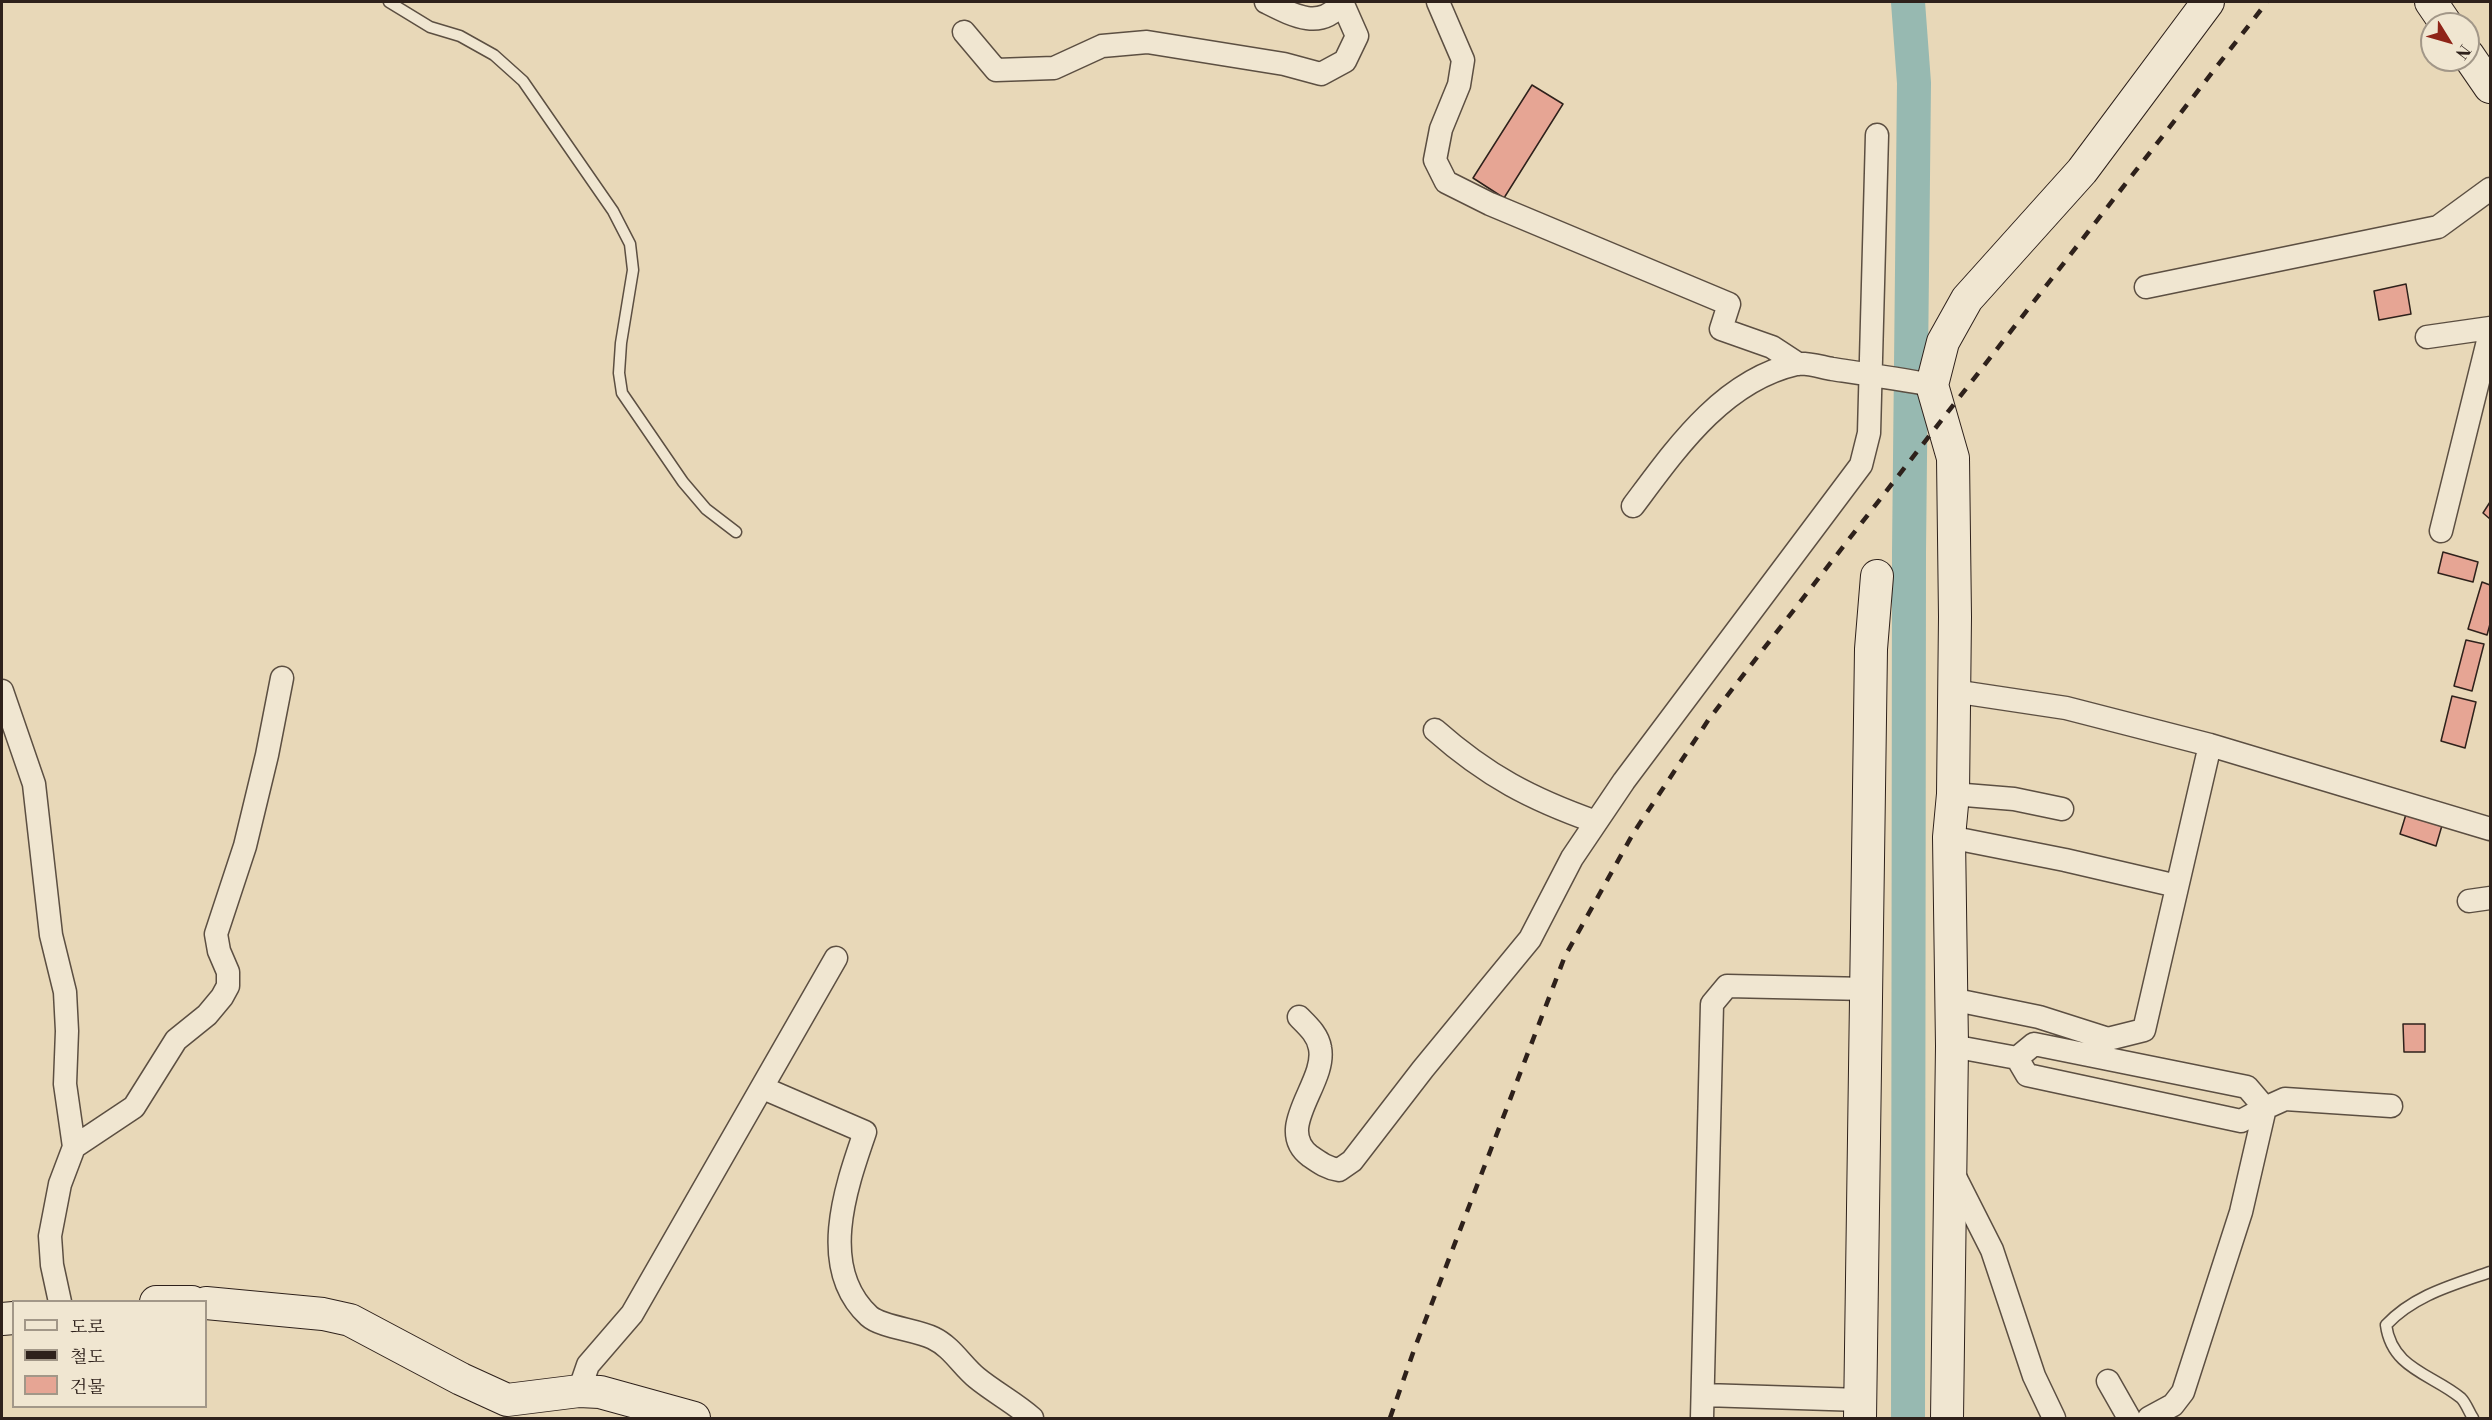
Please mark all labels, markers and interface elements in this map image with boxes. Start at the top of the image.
north arrow [2420,12,2480,72]
text: N [2451,41,2475,63]
legend [12,1300,207,1408]
text: 도로 [70,1316,105,1339]
text: 철도 [70,1346,105,1369]
text: 건물 [70,1376,105,1399]

